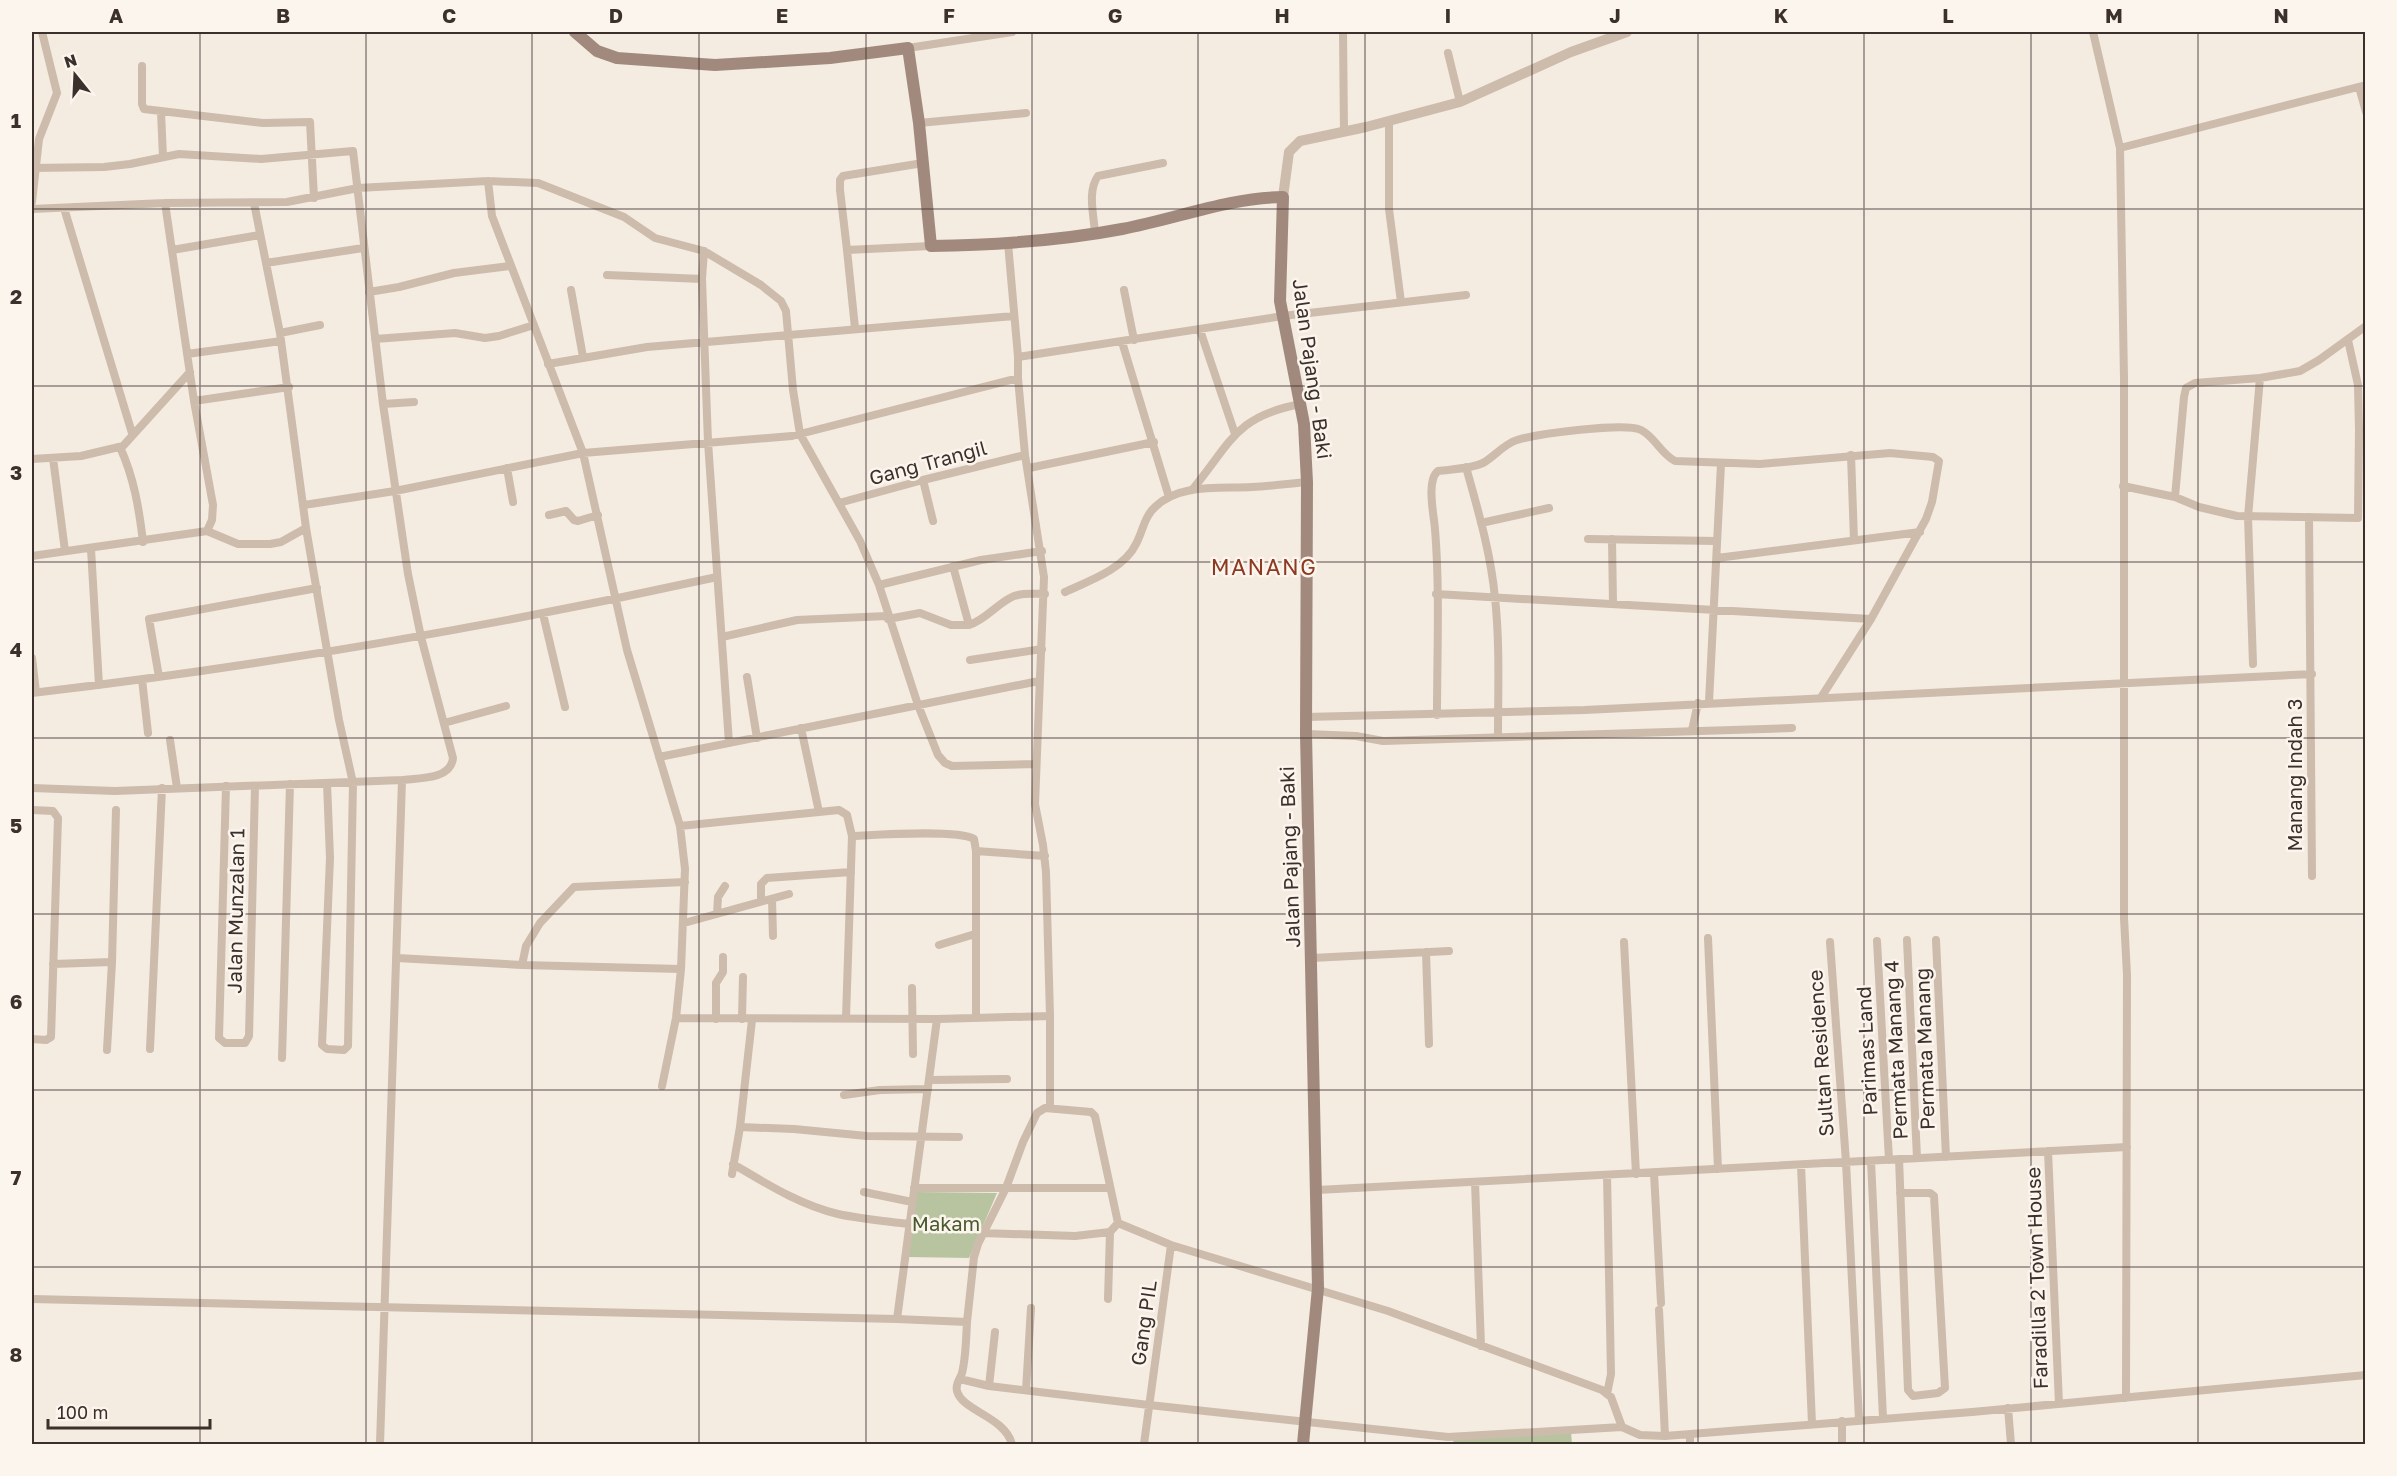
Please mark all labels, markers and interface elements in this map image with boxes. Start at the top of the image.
text: A [109,3,123,27]
text: B [276,3,290,27]
text: C [442,3,456,27]
text: D [609,3,623,27]
text: E [776,3,788,27]
text: F [943,3,955,27]
text: G [1108,3,1122,27]
text: H [1274,3,1290,27]
text: I [1445,3,1451,27]
text: J [1609,3,1621,27]
text: K [1774,3,1789,27]
text: L [1942,3,1954,27]
text: M [2105,3,2123,27]
text: N [2273,3,2289,27]
north arrow [45,45,105,105]
text: N [61,49,79,72]
text: 1 [11,108,21,132]
street label: Jalan Pajang - Baki [1288,277,1338,461]
text: 2 [10,284,22,308]
street label: Gang Trangil [866,435,989,489]
text: 3 [10,460,22,484]
district label: MANANG [1211,553,1317,580]
text: 4 [10,637,22,661]
street label: Manang Indah 3 [2282,699,2306,851]
street label: Jalan Pajang - Baki [1274,766,1304,948]
text: 5 [10,813,22,837]
street label: Jalan Munzalan 1 [222,828,248,994]
street label: Permata Manang 4 [1878,960,1912,1140]
street label: Permata Manang [1909,968,1939,1130]
street label: Sultan Residence [1802,969,1838,1137]
street label: Parimas Land [1851,986,1881,1116]
text: 6 [10,989,22,1013]
text: 7 [11,1165,22,1189]
street label: Faradilla 2 Town House [2020,1166,2052,1390]
park label: Makam [912,1211,980,1235]
street label: Gang PIL [1125,1279,1161,1367]
text: 8 [10,1342,22,1366]
scale bar [48,1392,210,1430]
text: 100 m [57,1401,108,1423]

